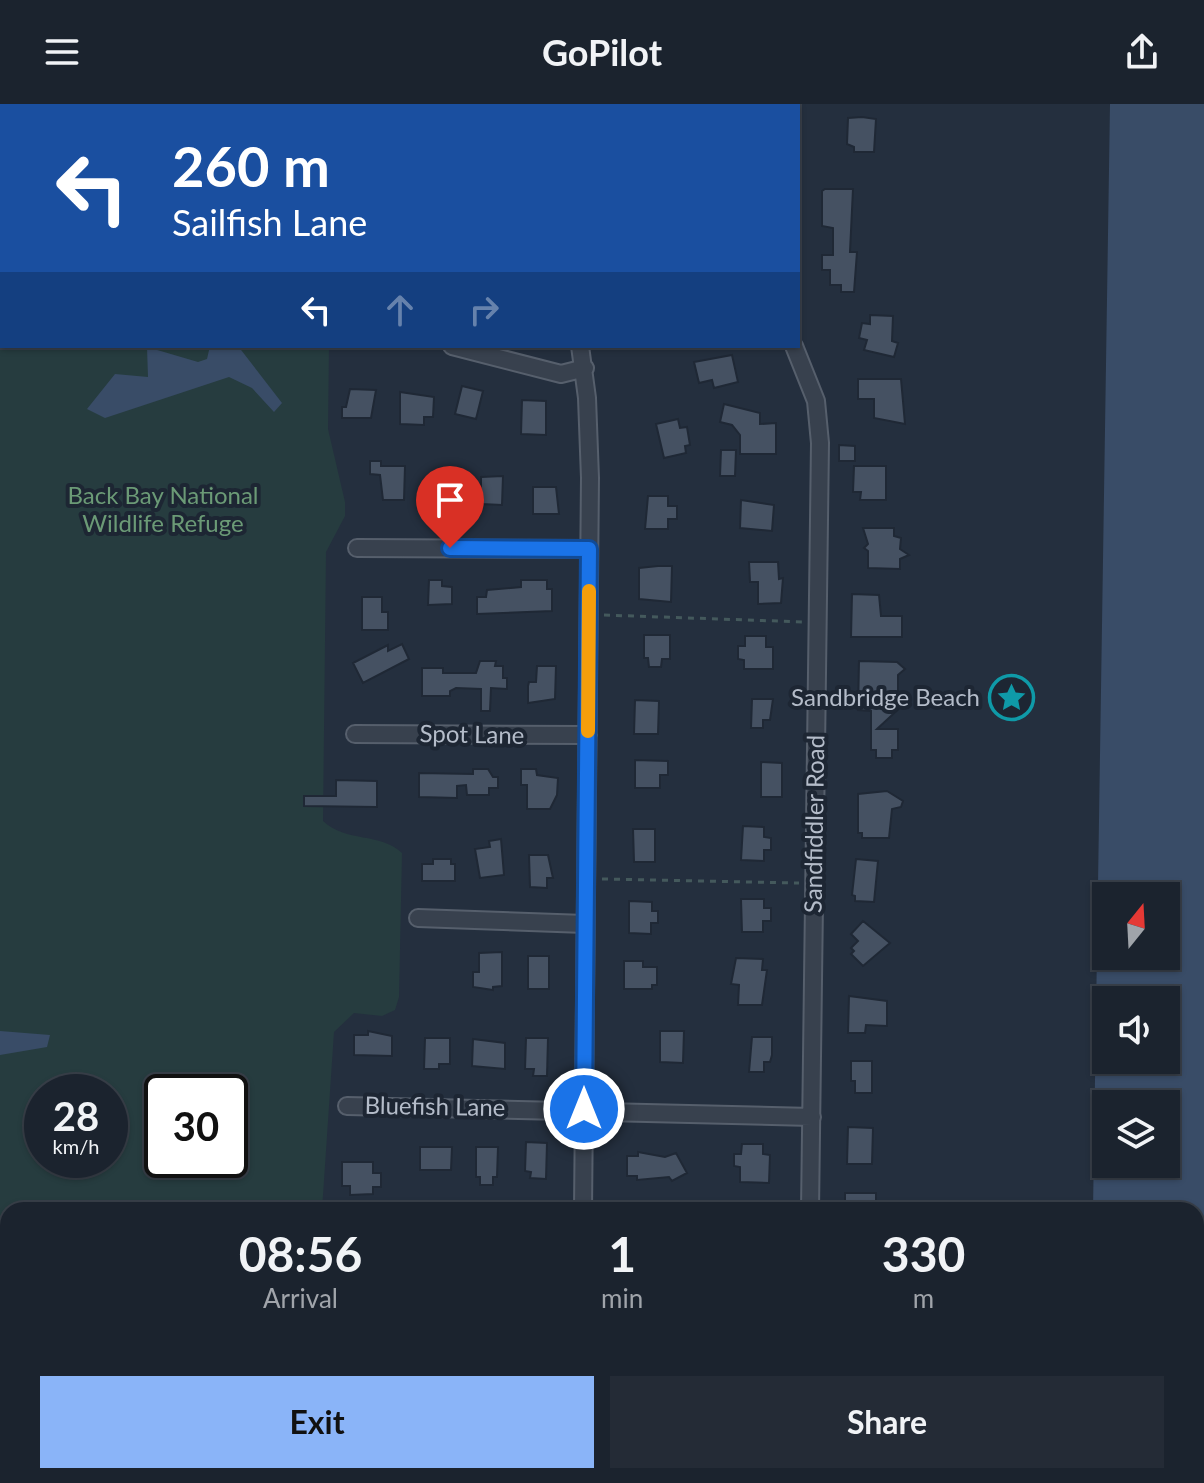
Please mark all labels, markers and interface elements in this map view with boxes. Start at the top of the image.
icon: menu [40,30,84,74]
text: GoPilot [542,30,662,74]
icon: share [1120,30,1164,74]
text: 260 m [172,132,330,199]
icon: left [40,136,144,240]
text: Sailfish Lane [172,200,367,244]
icon: left [294,288,338,332]
icon: ahead [378,288,422,332]
icon: right [462,288,506,332]
pin [416,466,484,548]
icon: arrive [428,478,472,522]
park label: Back Bay National Wildlife Refuge [67,480,259,537]
place icon: Sandbridge Beach [987,674,1035,722]
place label: Sandbridge Beach [791,682,980,711]
street label: Spot Lane [419,718,525,749]
street label: Sandfiddler Road [797,735,830,913]
north arrow [1092,882,1180,970]
map controls [1092,882,1180,1178]
button: sound [1092,986,1180,1074]
position arrow [542,1067,626,1151]
speed limit sign: 30 [144,1074,248,1178]
street label: Bluefish Lane [364,1090,506,1121]
button: layers [1092,1090,1180,1178]
text: 28 [53,1092,99,1140]
text: km/h [53,1134,99,1158]
text: 08:56 [239,1225,362,1282]
text: 1 [608,1225,636,1282]
text: 330 [882,1225,965,1282]
text: Arrival [263,1282,338,1314]
text: min [601,1282,643,1314]
text: m [913,1282,934,1314]
button: Exit [40,1376,594,1468]
button: Share [610,1376,1164,1468]

